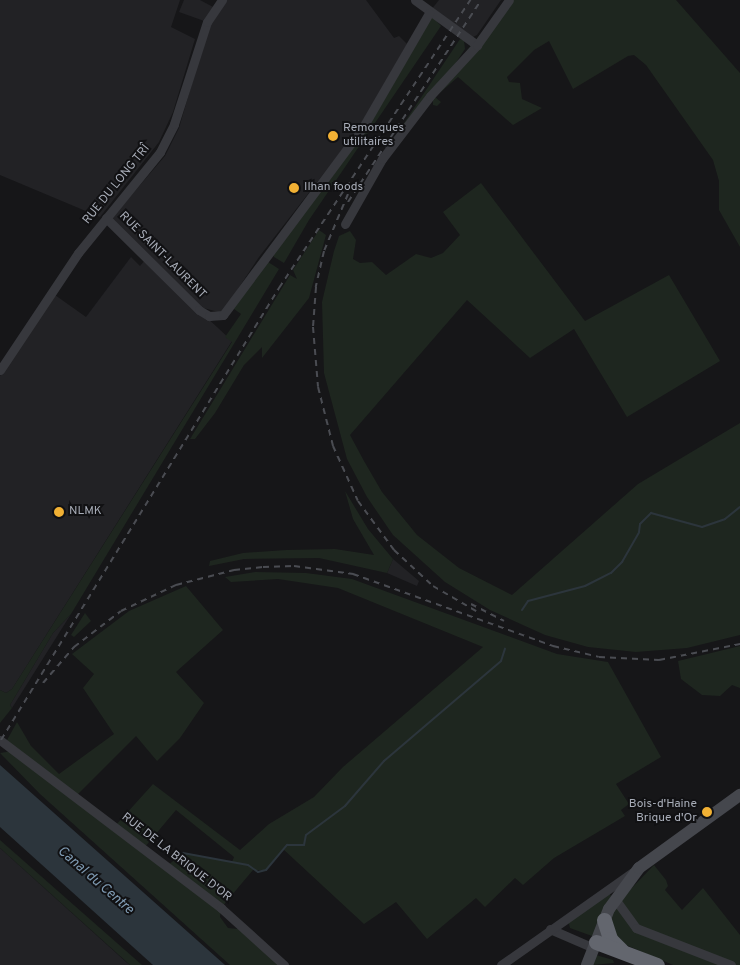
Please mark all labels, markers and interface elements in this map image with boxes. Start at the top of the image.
place label: Remorques utilitaires [343,122,404,150]
marker: Remorques utilitaires [327,130,339,142]
street label: RUE DU LONG TRÎ [80,142,154,228]
place label: Ilhan foods [304,181,363,195]
marker: Ilhan foods [288,182,300,194]
street label: RUE SAINT-LAURENT [116,210,208,302]
place label: NLMK [69,505,102,519]
marker: NLMK [53,506,65,518]
place label: Bois-d'Haine Brique d'Or [629,798,697,826]
marker: Bois-d'Haine Brique d'Or [701,806,713,818]
street label: RUE DE LA BRIQUE D'OR [118,811,234,905]
water label: Canal du Centre [53,843,137,919]

